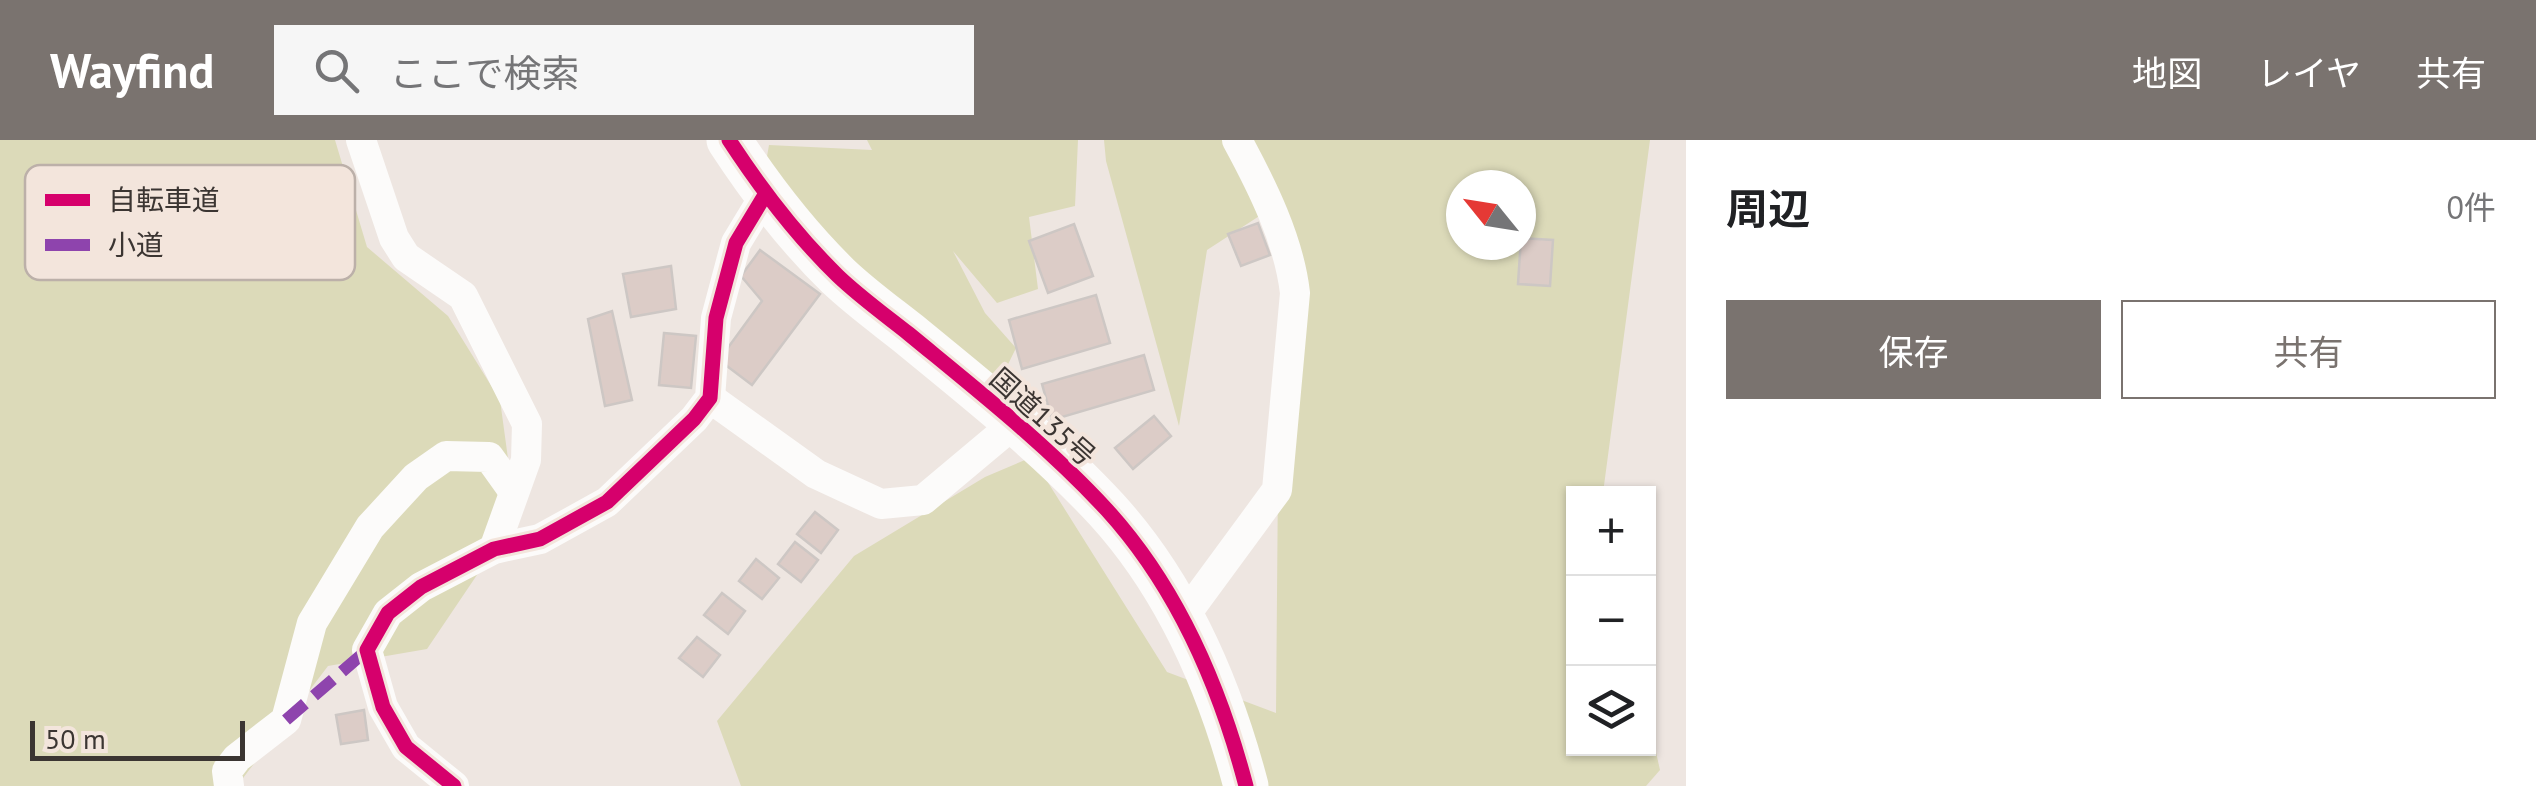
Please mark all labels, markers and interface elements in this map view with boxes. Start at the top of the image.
search box [274,25,974,115]
text: Wayfind [50,39,214,101]
icon: search [309,43,364,98]
text: ここで検索 [389,48,579,97]
text: 地図 [2132,50,2202,96]
text: レイヤ [2257,50,2361,96]
text: 共有 [2416,50,2486,96]
legend [25,165,355,280]
north arrow [1446,170,1536,260]
text: 自転車道 [108,181,220,218]
text: 周辺 [1726,181,1810,236]
text: 0件 [2447,186,2496,228]
text: 小道 [108,226,164,263]
button: 保存 [1726,300,2101,399]
button: 共有 [2121,300,2496,399]
street label: 国道135号 [983,359,1104,474]
map controls [1566,486,1656,756]
button: + [1566,486,1656,576]
button: − [1566,576,1656,666]
button: layers [1566,666,1656,756]
scale bar [30,716,245,760]
text: 50 m [45,720,106,757]

